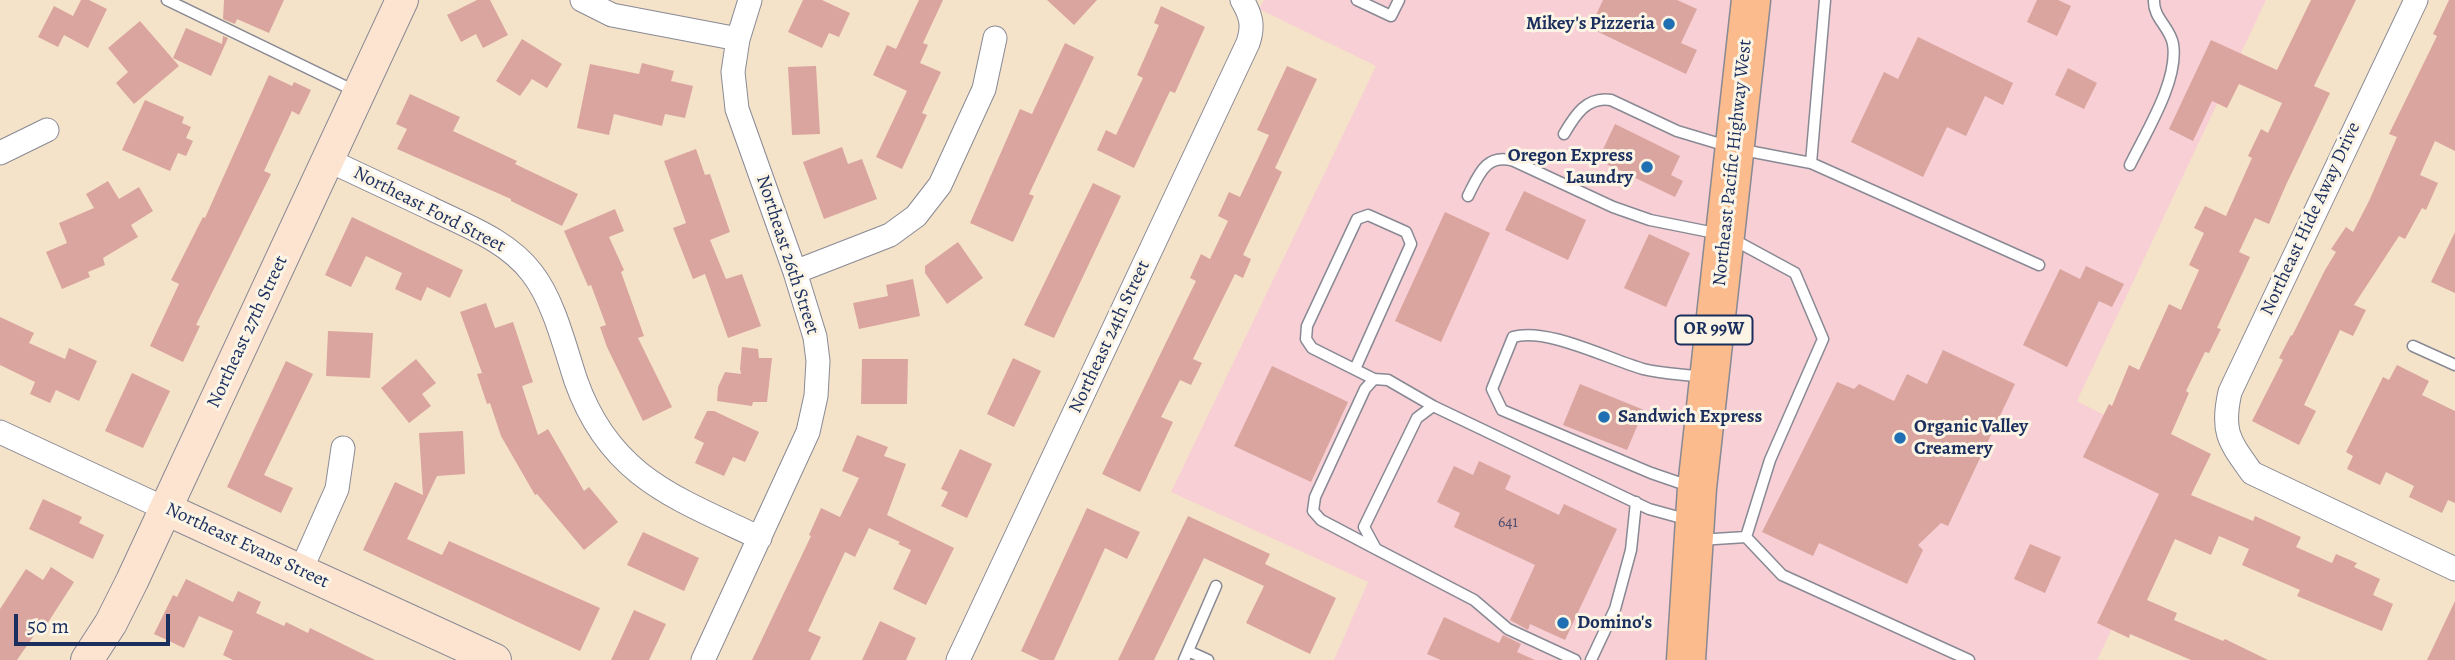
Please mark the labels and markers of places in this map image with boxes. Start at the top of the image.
place label: Mikey's Pizzeria [1526,13,1655,35]
marker: Mikey's Pizzeria [1661,16,1677,32]
place label: Oregon Express Laundry [1508,145,1633,189]
marker: Oregon Express Laundry [1639,159,1655,175]
place label: Sandwich Express [1618,406,1762,428]
marker: Sandwich Express [1596,409,1612,425]
place label: Organic Valley Creamery [1914,416,2028,460]
marker: Organic Valley Creamery [1892,430,1908,446]
place label: Domino's [1577,612,1652,634]
marker: Domino's [1555,615,1571,631]

